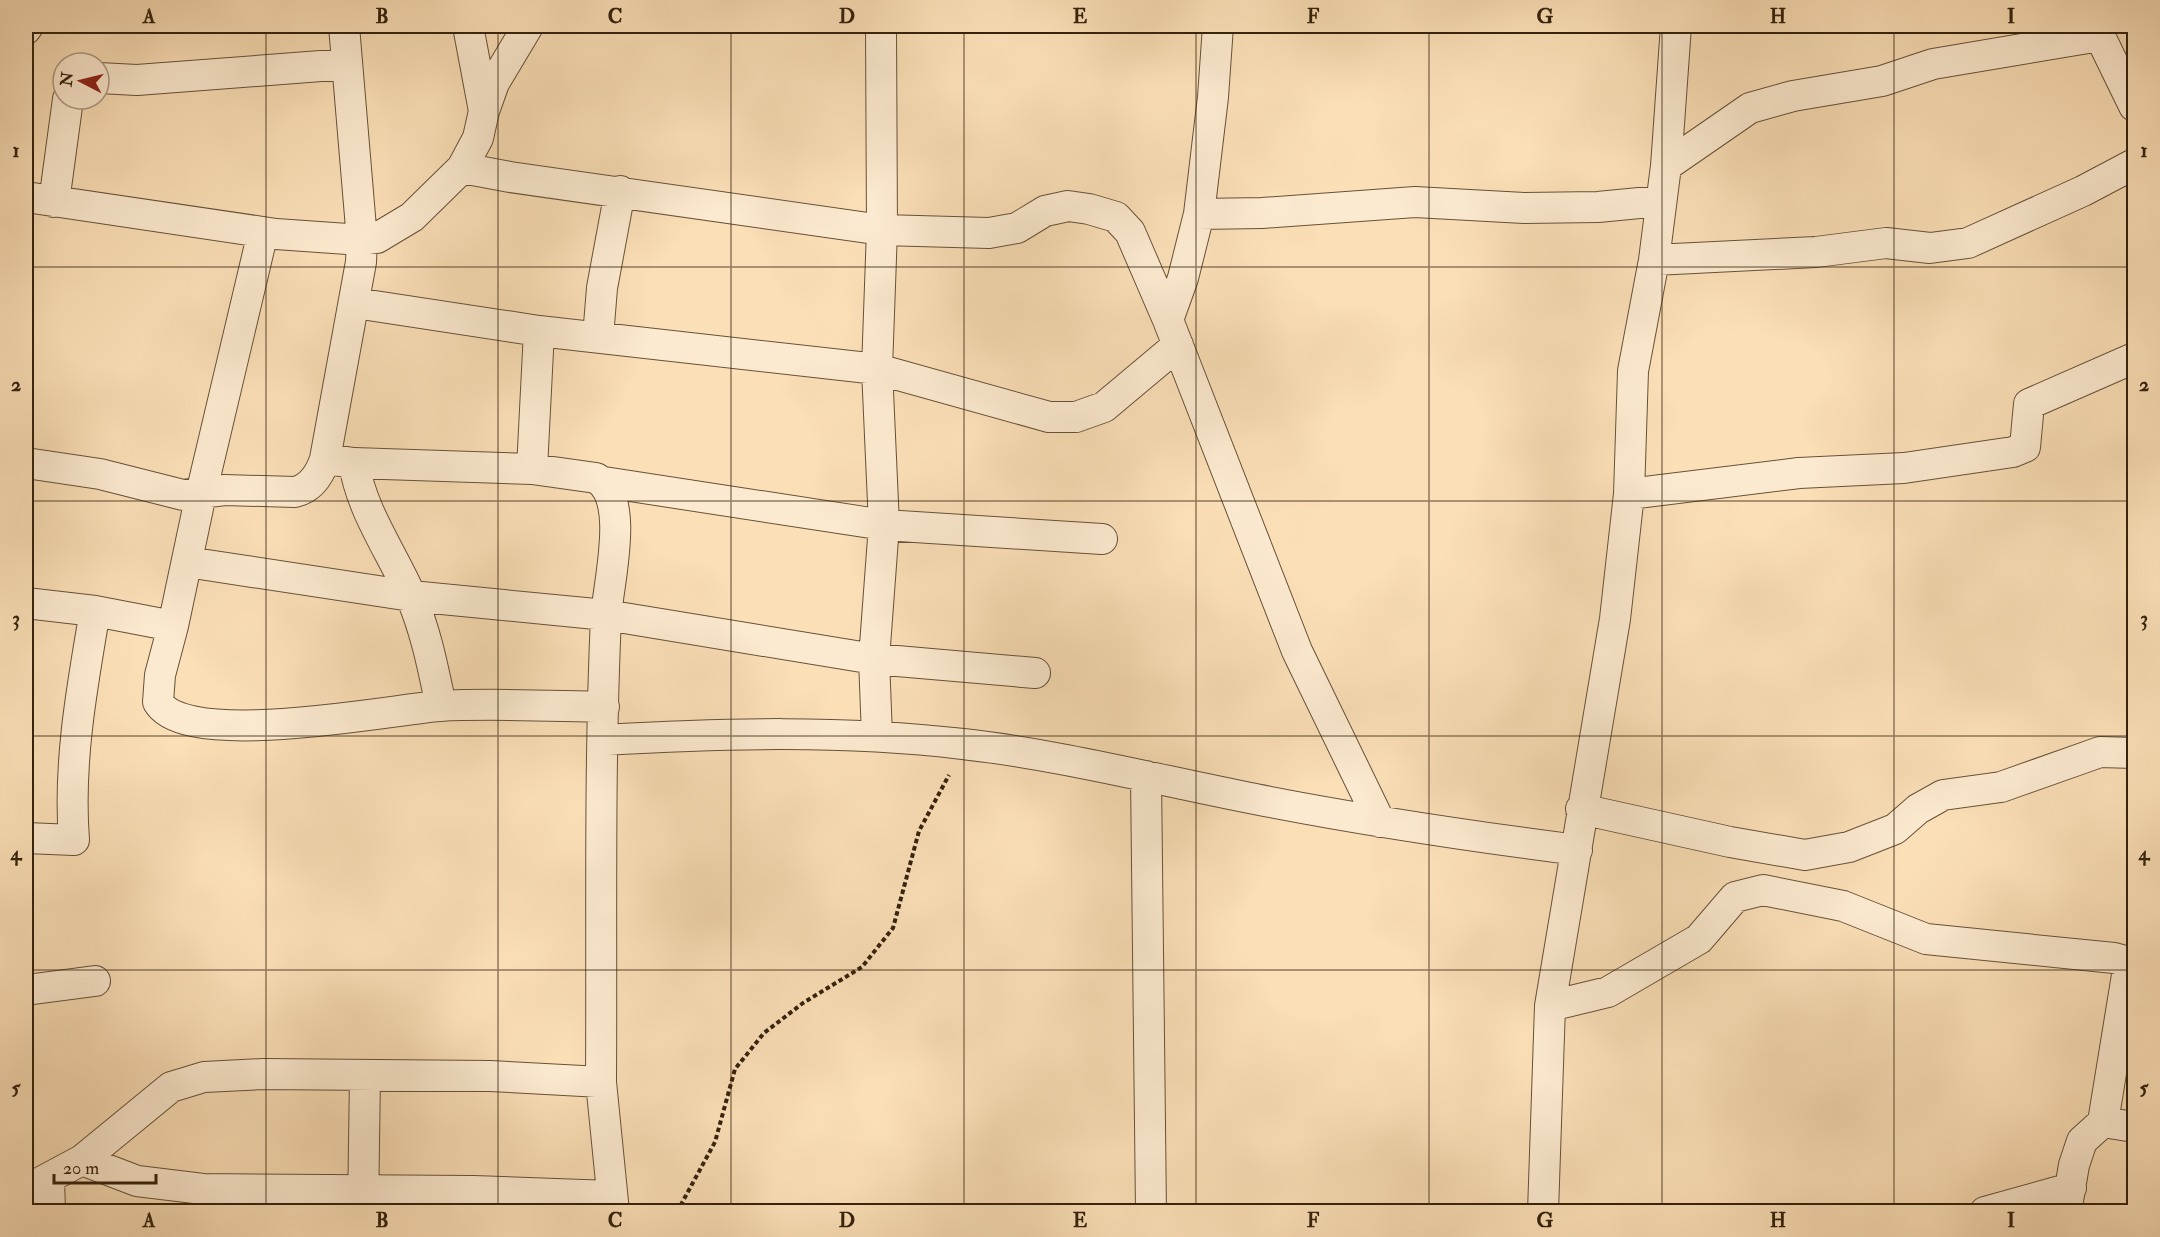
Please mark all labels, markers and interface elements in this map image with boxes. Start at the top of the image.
text: A [142,4,156,29]
text: B [375,4,389,29]
text: C [608,4,622,29]
text: D [839,4,855,29]
text: E [1073,4,1088,29]
text: F [1307,4,1320,29]
text: G [1537,4,1554,29]
text: H [1770,4,1786,29]
text: I [2007,4,2015,29]
north arrow [51,51,111,111]
text: N [56,70,78,89]
text: 1 [12,138,20,163]
text: 1 [2140,138,2148,163]
text: 2 [11,372,21,397]
text: 2 [2139,372,2149,397]
text: 3 [12,606,20,631]
text: 3 [2140,606,2148,631]
text: 4 [10,841,23,866]
text: 4 [2138,841,2151,866]
text: 5 [12,1075,22,1100]
text: 5 [2140,1075,2150,1100]
scale bar [54,1147,156,1185]
text: 20 m [63,1157,99,1180]
text: A [142,1208,156,1233]
text: B [375,1208,389,1233]
text: C [608,1208,622,1233]
text: D [839,1208,855,1233]
text: E [1073,1208,1088,1233]
text: F [1307,1208,1320,1233]
text: G [1537,1208,1554,1233]
text: H [1770,1208,1786,1233]
text: I [2007,1208,2015,1233]

